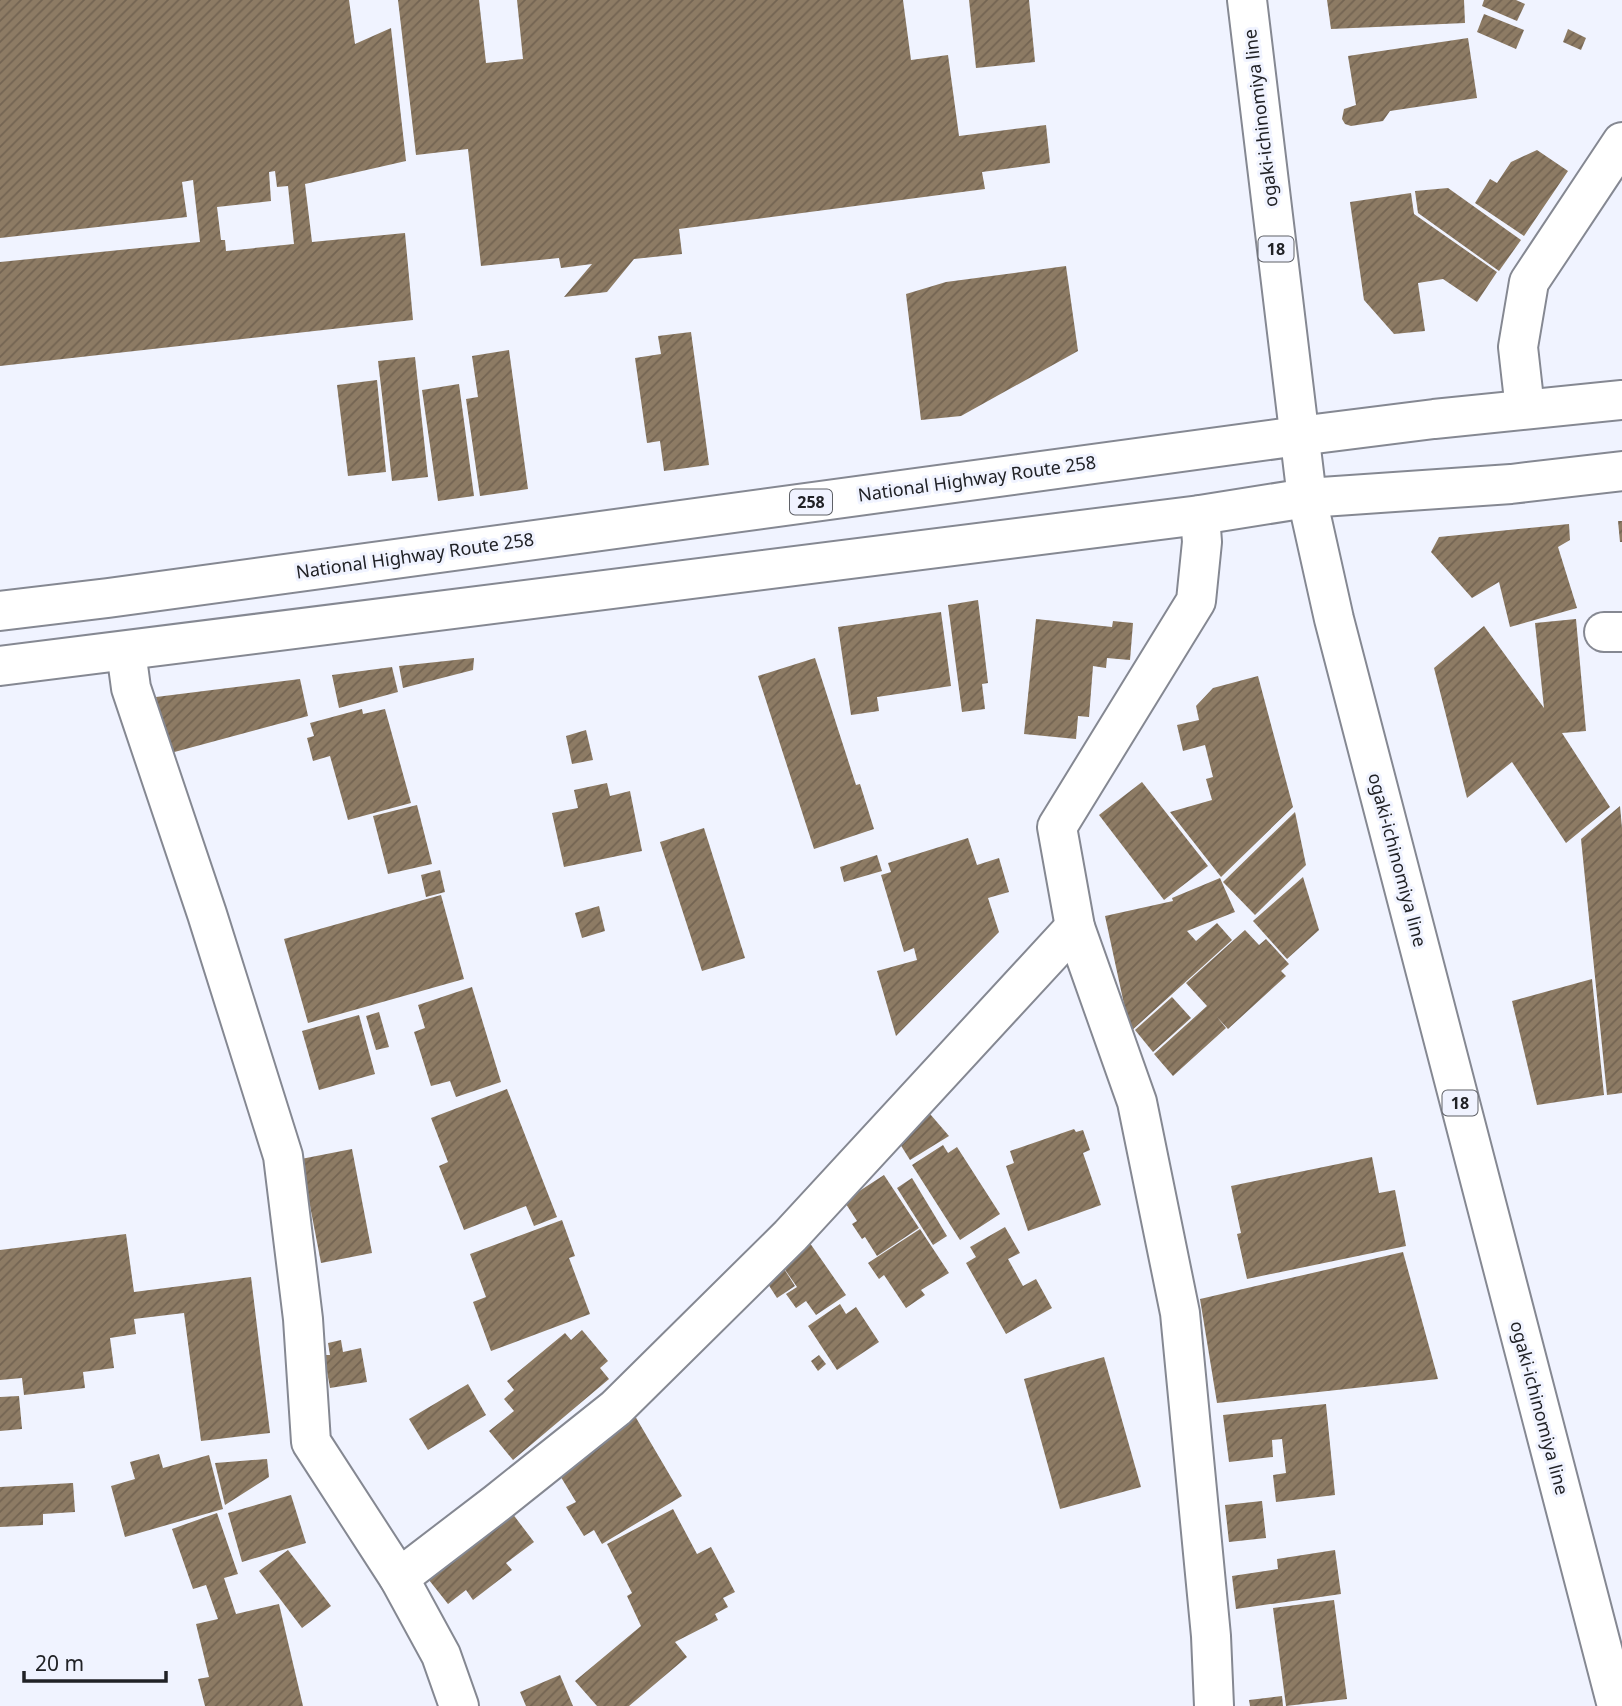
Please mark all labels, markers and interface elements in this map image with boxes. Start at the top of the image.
street label: ogaki-ichinomiya line [1237,28,1283,209]
road number: 18 [1258,236,1294,262]
street label: National Highway Route 258 [856,449,1097,507]
road number: 258 [790,489,832,514]
street label: National Highway Route 258 [294,526,535,584]
street label: ogaki-ichinomiya line [1363,770,1433,949]
road number: 18 [1442,1091,1478,1116]
street label: ogaki-ichinomiya line [1505,1318,1575,1497]
scale bar [24,1640,166,1684]
text: 20 m [35,1649,84,1677]

